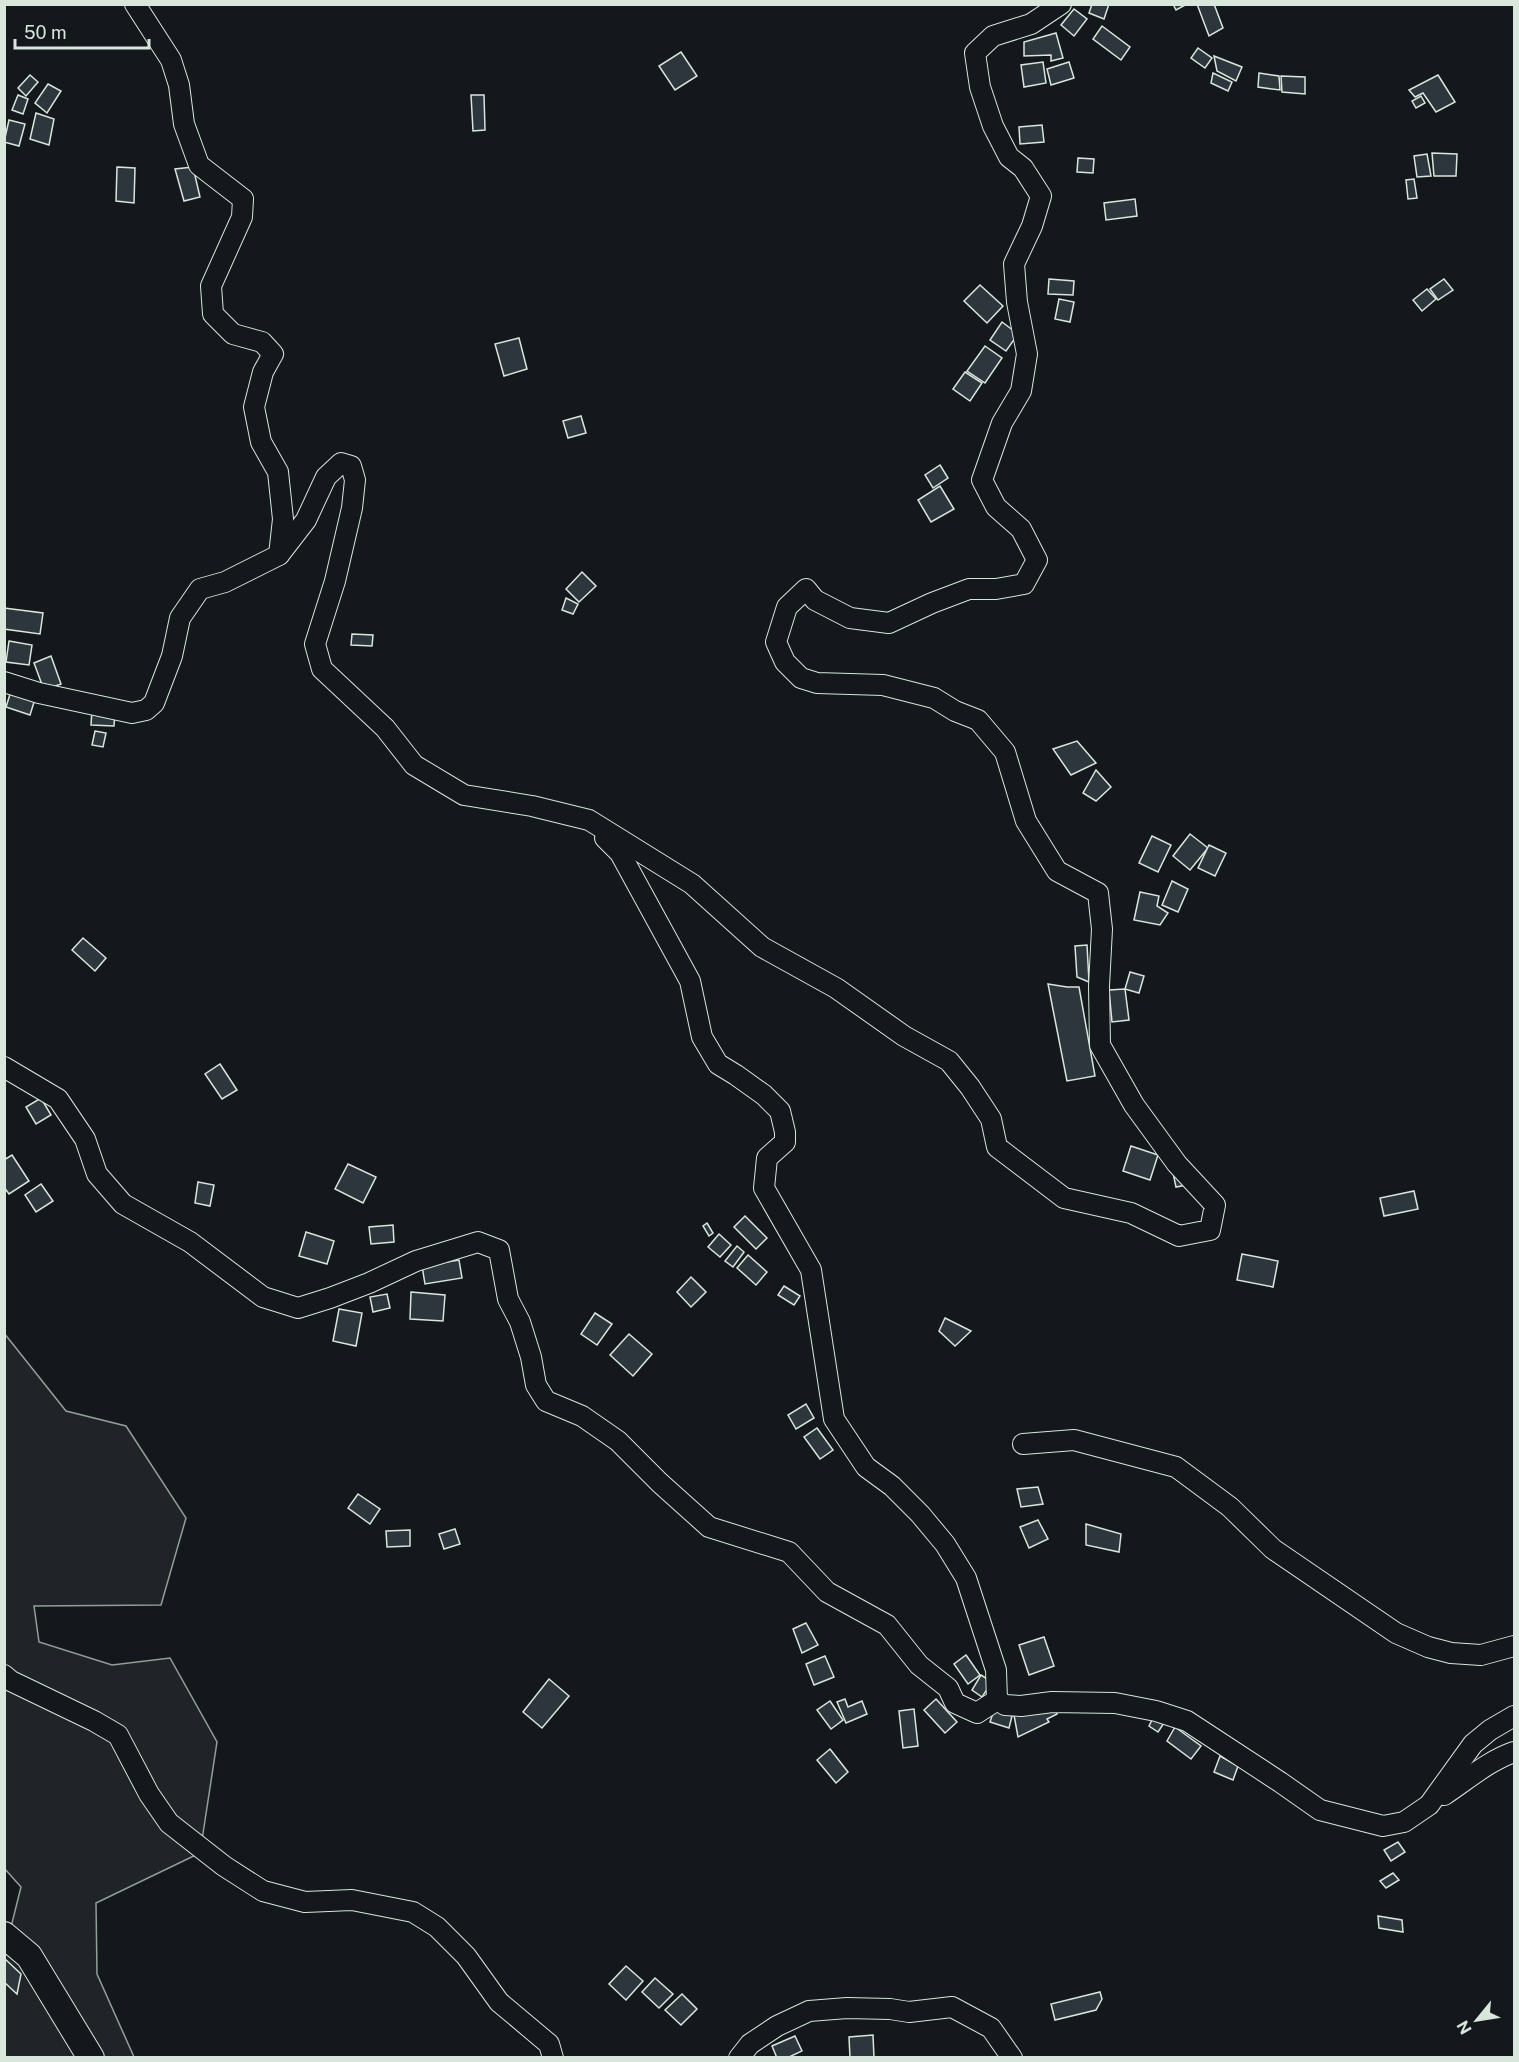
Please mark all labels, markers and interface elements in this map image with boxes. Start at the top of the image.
scale bar [15,12,148,50]
text: 50 m [24,22,67,43]
north arrow [1447,1990,1507,2050]
text: N [1453,2017,1476,2037]

